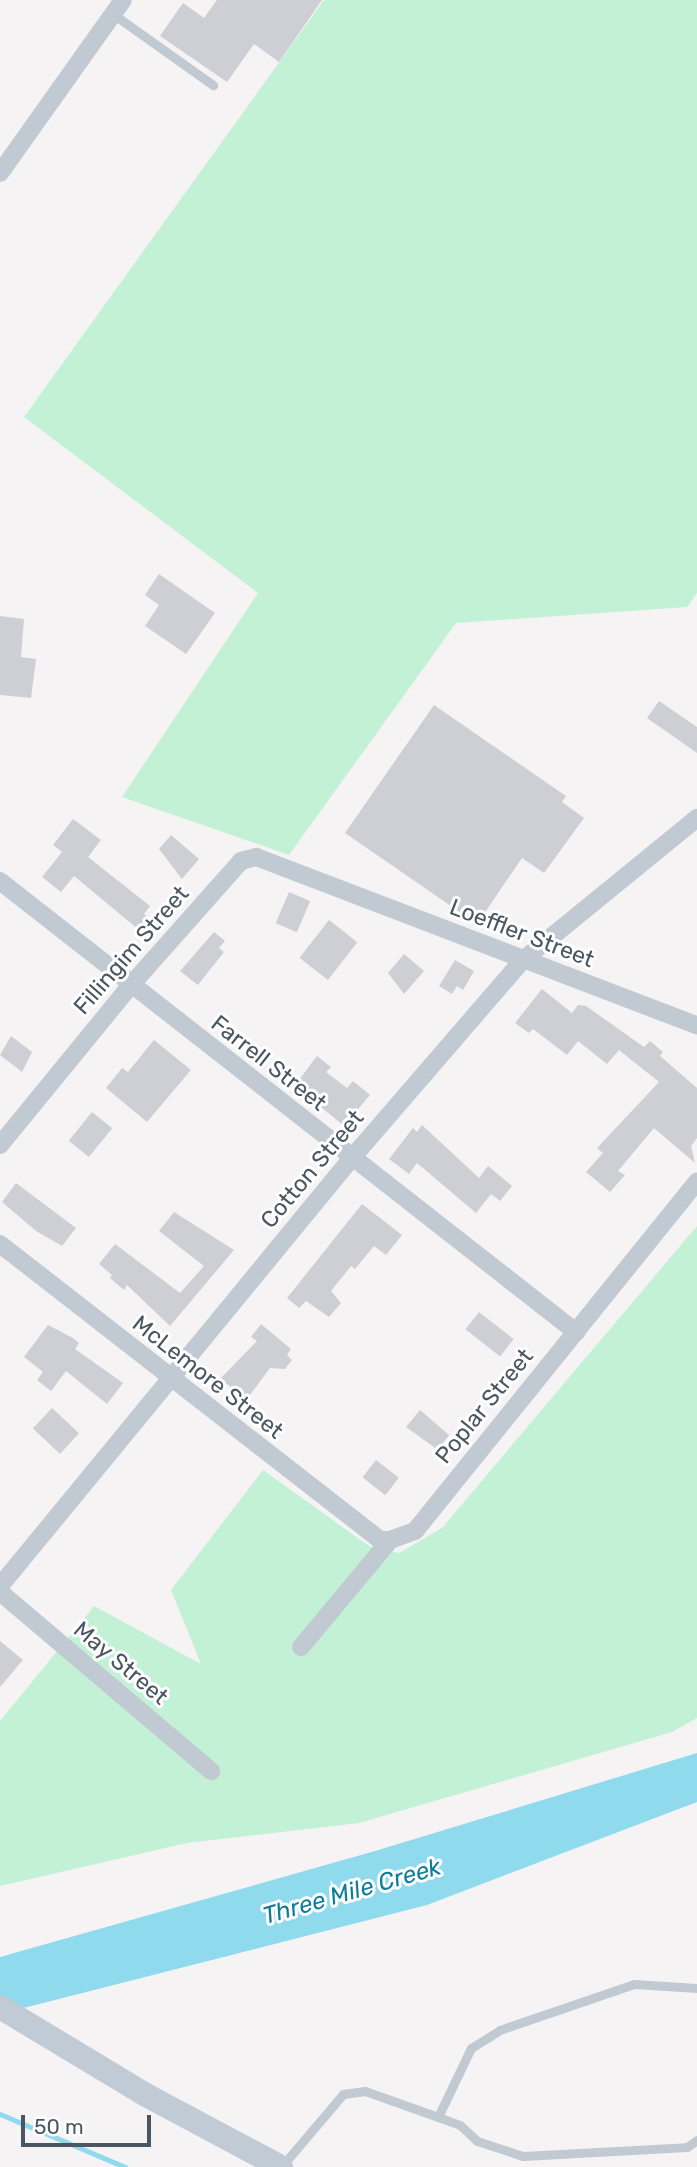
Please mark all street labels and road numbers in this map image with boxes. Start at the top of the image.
street label: Fillingim Street [68,880,194,1020]
street label: Loeffler Street [446,893,598,973]
street label: Farrell Street [206,1009,332,1117]
street label: Cotton Street [255,1104,369,1234]
street label: McLemore Street [127,1310,289,1444]
street label: Poplar Street [429,1343,539,1469]
street label: May Street [68,1615,174,1711]

